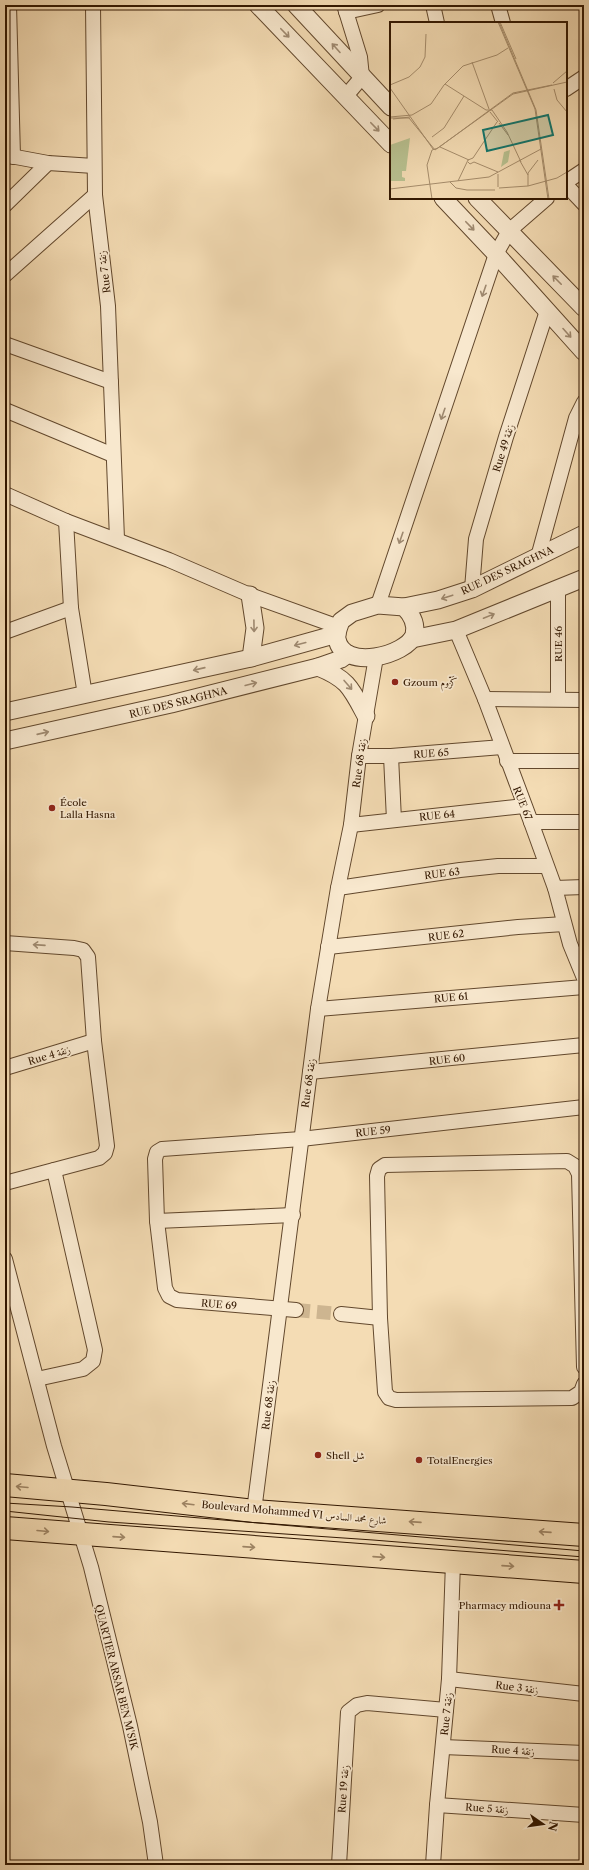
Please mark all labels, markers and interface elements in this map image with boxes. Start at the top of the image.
inset map [390,22,567,199]
one-way arrow [280,28,290,38]
one-way arrow [331,43,340,53]
one-way arrow [370,122,380,132]
one-way arrow [465,221,475,231]
street label: Rue 7 زنقة [95,250,114,294]
one-way arrow [552,275,562,285]
one-way arrow [480,284,487,297]
one-way arrow [562,327,571,338]
one-way arrow [438,408,446,420]
street label: Rue 49 زنقة [490,423,517,474]
one-way arrow [397,531,404,544]
street label: RUE DES SRAGHNA [459,543,556,598]
one-way arrow [441,594,454,601]
one-way arrow [483,612,495,620]
one-way arrow [250,620,258,633]
street label: RUE 46 [552,626,565,662]
one-way arrow [293,641,306,648]
one-way arrow [193,666,206,674]
place label: Gzoum كَزّوم [403,675,458,692]
marker: Gzoum كَزّوم [390,677,400,687]
one-way arrow [245,679,258,687]
one-way arrow [343,680,352,691]
street label: RUE DES SRAGHNA [128,684,229,721]
one-way arrow [36,728,49,736]
street label: Rue 68 زنقة [350,738,369,789]
street label: RUE 65 [413,746,449,761]
street label: RUE 67 [510,784,535,822]
place label: École Lalla Hasna [60,796,116,821]
marker: École Lalla Hasna [47,803,57,813]
street label: RUE 64 [418,807,456,824]
street label: RUE 63 [423,865,461,882]
street label: RUE 62 [427,927,465,944]
one-way arrow [33,942,46,949]
street label: RUE 61 [433,989,470,1005]
street label: Rue 4 زنقة [26,1043,72,1068]
street label: RUE 60 [428,1051,466,1068]
street label: Rue 68 زنقة [299,1058,318,1109]
street label: RUE 59 [355,1123,392,1140]
street label: RUE 69 [200,1296,238,1313]
street label: Rue 68 زنقة [259,1380,278,1430]
place label: Shell شل [326,1449,365,1463]
marker: Shell شل [313,1450,323,1460]
place label: TotalEnergies [427,1454,493,1467]
marker: TotalEnergies [414,1455,424,1465]
one-way arrow [16,1483,29,1491]
street label: Boulevard Mohammed VI شارع محمد السادس [201,1498,387,1530]
one-way arrow [182,1500,195,1507]
one-way arrow [409,1518,422,1525]
one-way arrow [36,1528,49,1535]
one-way arrow [539,1528,552,1535]
one-way arrow [112,1534,125,1541]
one-way arrow [242,1544,255,1551]
one-way arrow [372,1553,385,1560]
one-way arrow [501,1563,514,1570]
place label: Pharmacy mdiouna [459,1599,552,1612]
marker: Pharmacy mdiouna [554,1600,564,1610]
street label: QUARTIER ARSAR BEN M'SIK [92,1603,141,1752]
street label: Rue 3 زنقة [495,1678,539,1697]
street label: Rue 7 زنقة [438,1692,455,1736]
street label: Rue 4 زنقة [491,1743,535,1758]
street label: Rue 19 زنقة [335,1765,352,1813]
street label: Rue 5 زنقة [465,1801,509,1816]
north arrow [523,1804,563,1844]
text: N [545,1820,561,1833]

